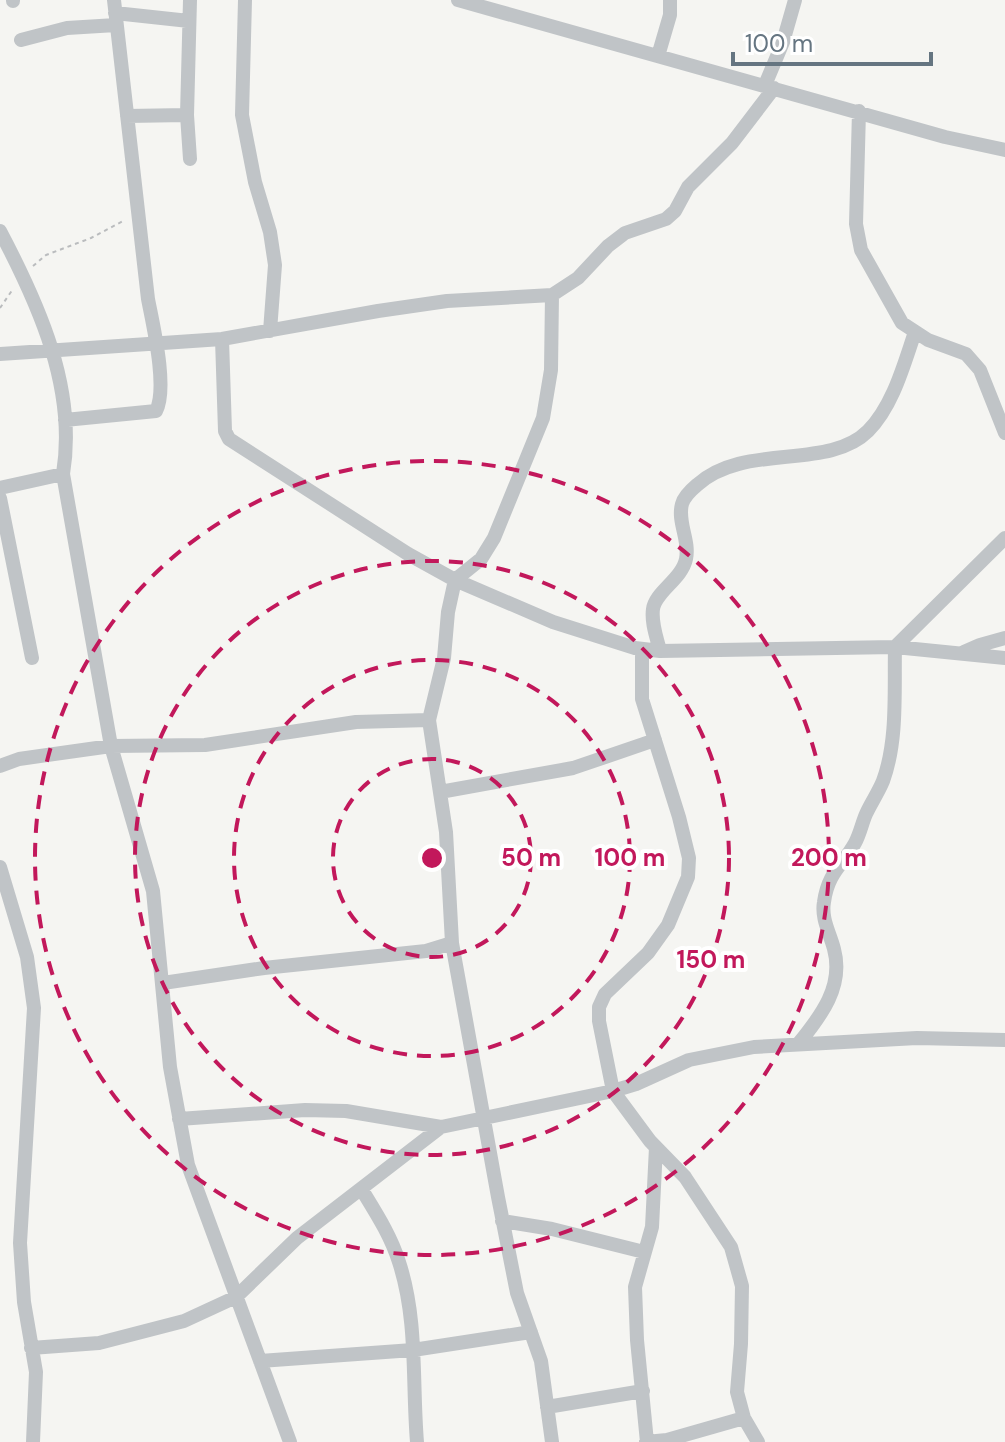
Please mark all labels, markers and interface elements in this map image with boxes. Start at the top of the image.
scale bar [733,16,931,66]
text: 100 m [745,28,813,59]
text: 50 m [501,842,561,873]
text: 100 m [595,842,665,873]
text: 200 m [791,842,867,873]
centre of rings [418,844,446,872]
text: 150 m [677,944,745,975]

